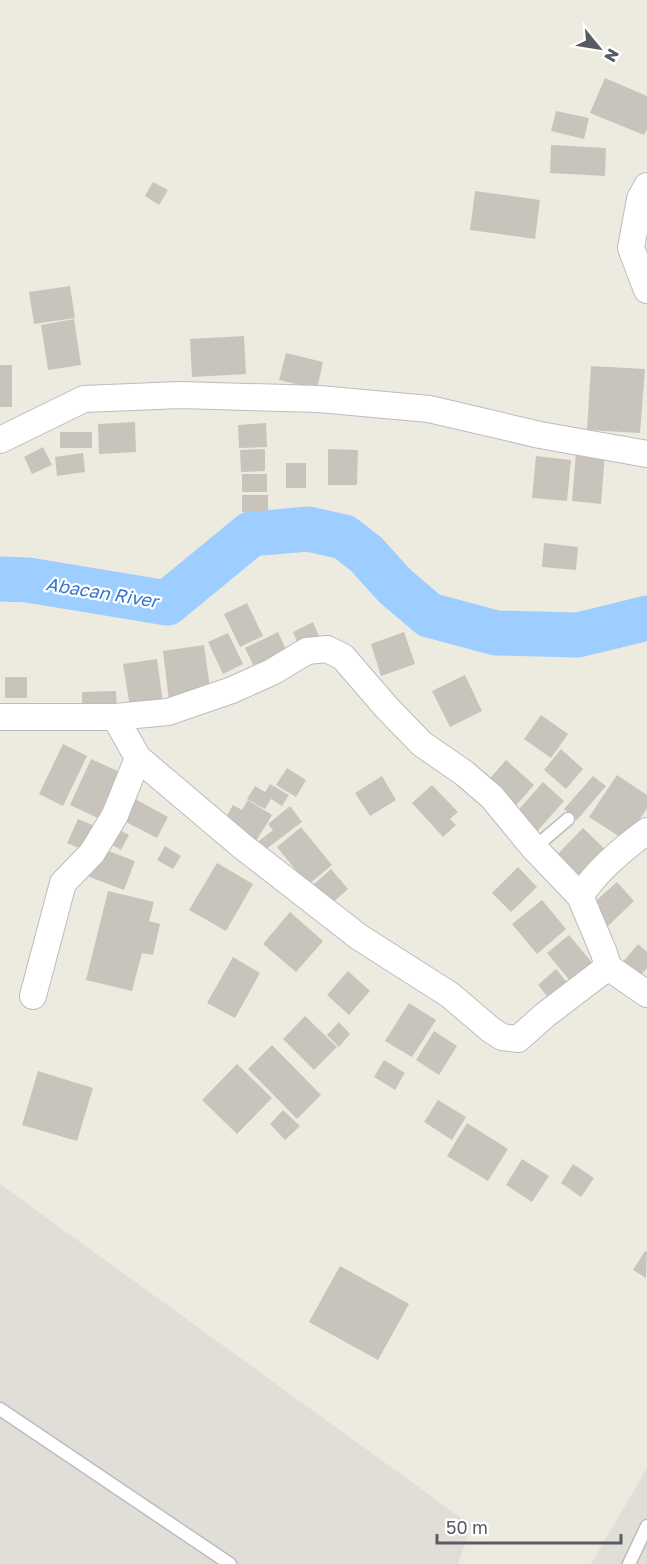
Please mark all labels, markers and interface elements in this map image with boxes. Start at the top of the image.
north arrow [569,18,629,78]
text: N [600,45,624,66]
water label: Abacan River [44,572,163,612]
scale bar [437,1507,622,1545]
text: 50 m [446,1516,488,1538]

